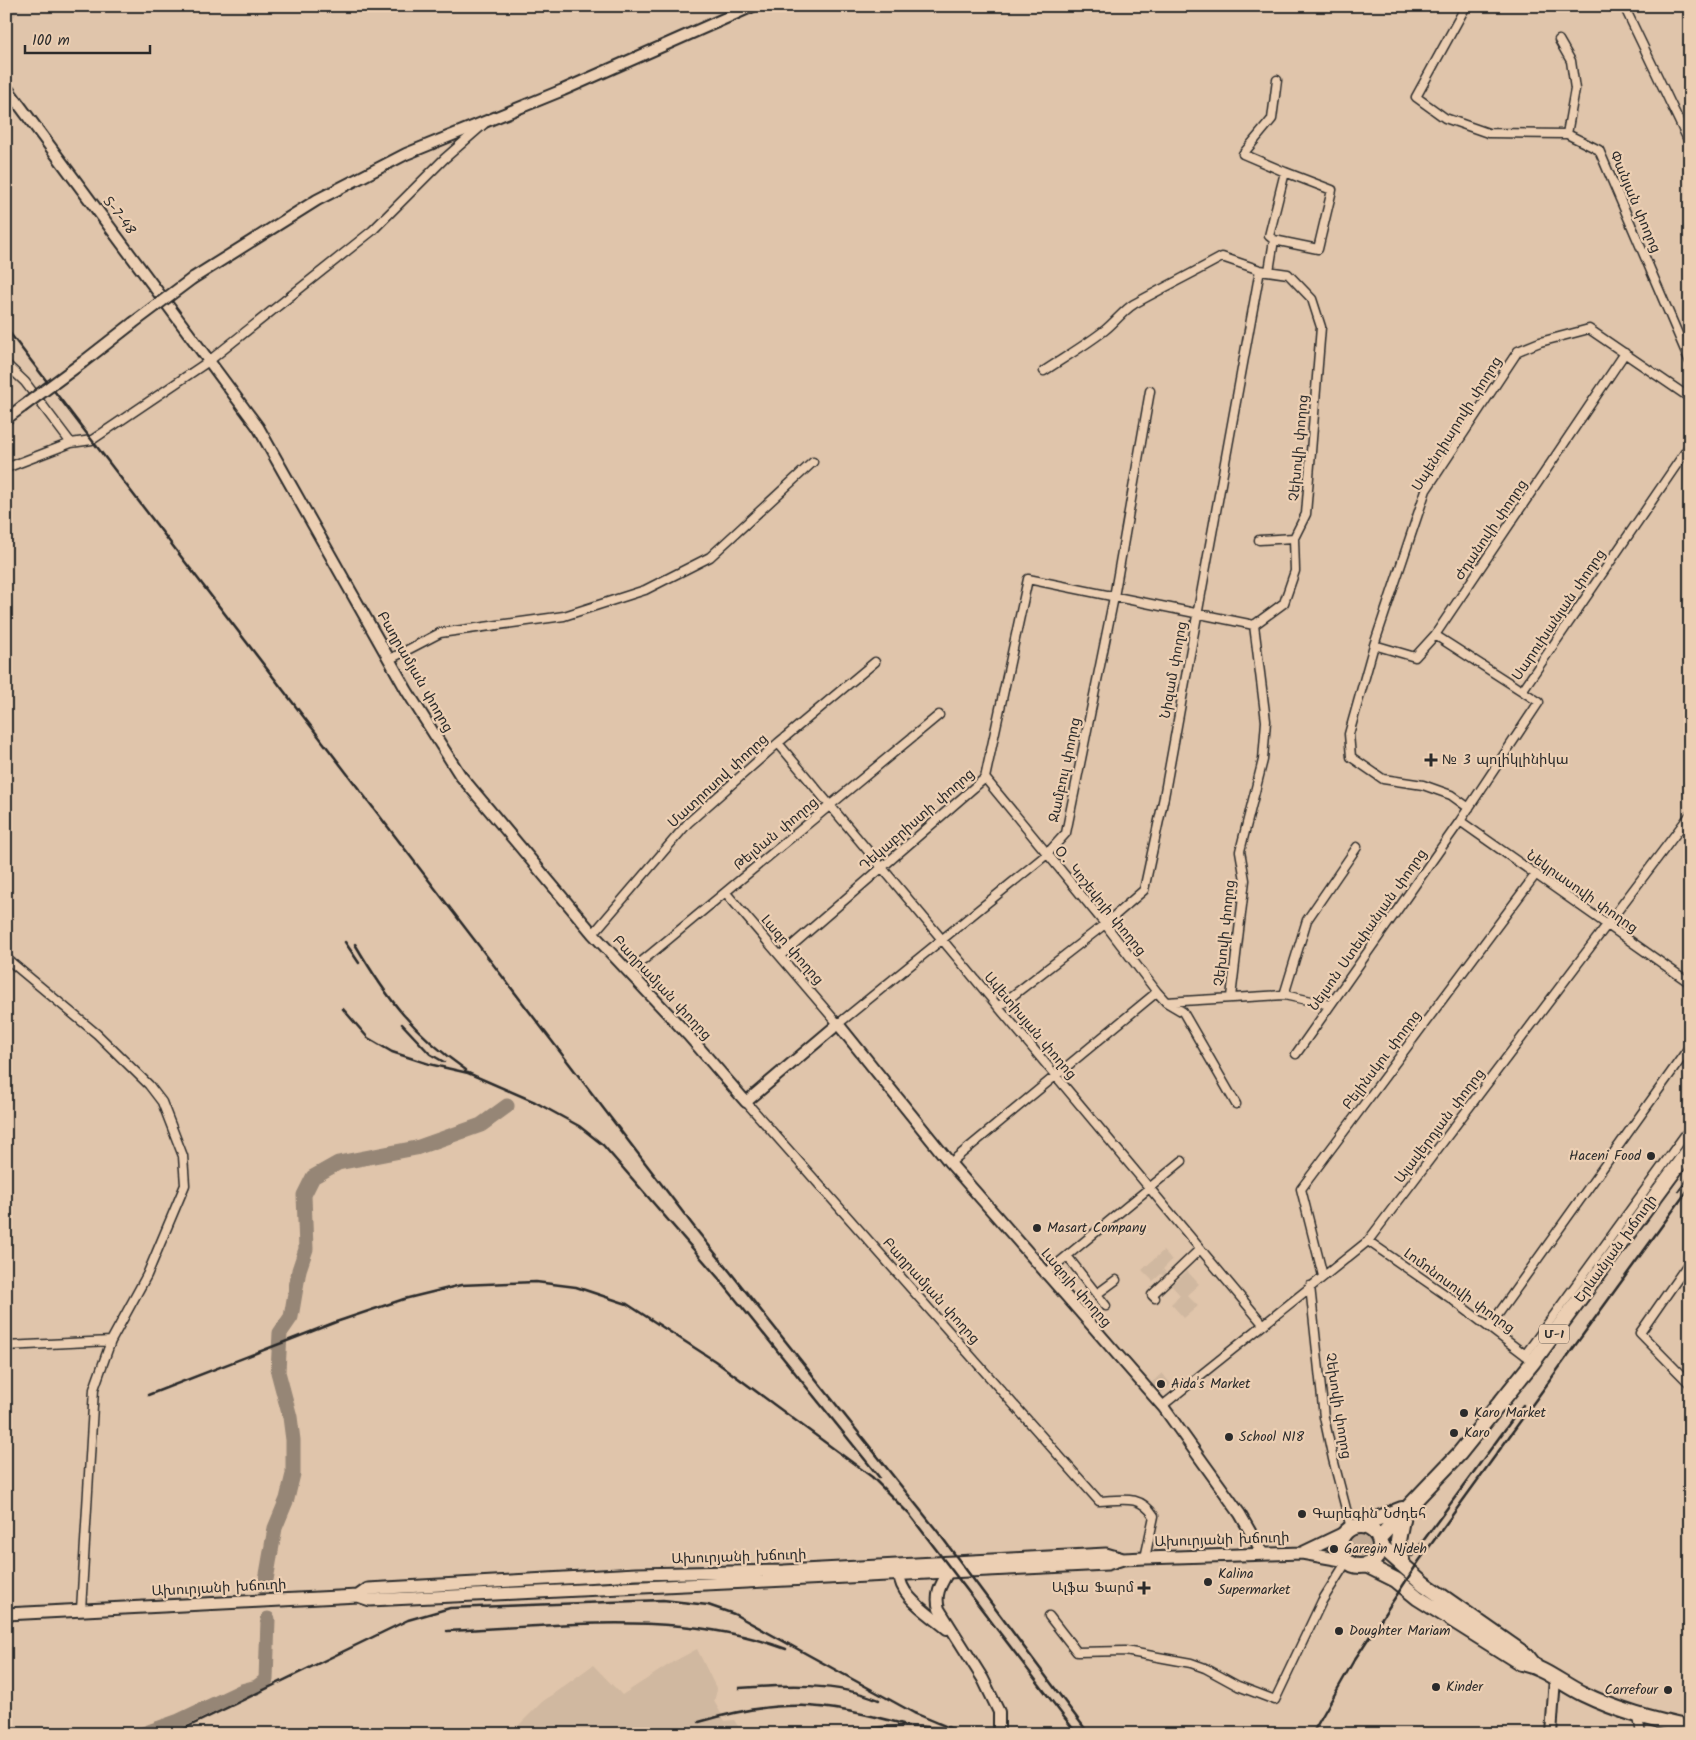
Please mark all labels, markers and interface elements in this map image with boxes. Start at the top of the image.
scale bar [25,22,150,54]
text: 100 m [32,29,70,53]
street label: Փանյան փողոց [1604,147,1666,257]
street label: Տ-7-48 [97,192,141,240]
street label: Սպենդիարովի փողոց [1406,352,1508,496]
street label: Չեխովի փողոց [1283,394,1315,502]
street label: Ժդանովի փողոց [1449,475,1533,585]
street label: Սարուխանյան փողոց [1507,545,1611,685]
street label: Բաղրամյան փողոց [371,607,459,737]
street label: Նիզամ փողոց [1155,620,1193,720]
street label: Ջամբուլ փողոց [1043,715,1087,825]
street label: Մատրոսով փողոց [663,729,773,833]
place label: № 3 պոլիկլինիկա [1442,749,1569,771]
marker: № 3 պոլիկլինիկա [1424,753,1438,767]
street label: Դեկաբրիստի փողոց [854,764,980,876]
street label: Թելման փողոց [729,792,823,876]
street label: Օ․ Կոշեվոյի փողոց [1049,841,1151,961]
street label: Նելսոն Ստեփանյան փողոց [1303,844,1433,1016]
street label: Նեկրասովի փողոց [1521,845,1643,939]
street label: Չեխովի փողոց [1208,878,1242,988]
street label: Լազո փողոց [755,910,829,990]
street label: Բաղրամյան փողոց [607,930,717,1046]
street label: Ավետիսյան փողոց [978,967,1082,1085]
street label: Բելինսկու փողոց [1337,1005,1427,1115]
street label: Ալավերդյան փողոց [1389,1064,1491,1188]
place label: Haceni Food [1569,1145,1642,1167]
marker: Haceni Food [1645,1150,1657,1162]
street label: Երևանյան խճուղի [1569,1190,1663,1308]
place label: Masart Company [1047,1217,1146,1239]
marker: Masart Company [1031,1222,1043,1234]
street label: Բաղրամյան փողոց [877,1233,985,1349]
street label: Լազոյի փողոց [1035,1243,1117,1333]
street label: Լոմոնոսովի փողոց [1399,1243,1519,1339]
road number: Մ-1 [1539,1325,1569,1344]
street label: Չեխովի փողոց [1319,1351,1357,1461]
place label: Aida's Market [1171,1373,1251,1395]
marker: Aida's Market [1155,1378,1167,1390]
place label: Karo Market [1474,1402,1547,1424]
marker: Karo Market [1458,1407,1470,1419]
place label: Karo [1464,1422,1490,1444]
place label: School N18 [1239,1426,1305,1448]
marker: Karo [1448,1427,1460,1439]
marker: School N18 [1223,1431,1235,1443]
place label: Գարեգին Նժդեհ [1312,1503,1426,1525]
marker: Գարեգին Նժդեհ [1296,1508,1308,1520]
street label: Ախուրյանի խճուղի [1154,1527,1290,1553]
place label: Garegin Njdeh [1344,1538,1427,1560]
marker: Garegin Njdeh [1328,1543,1340,1555]
street label: Ախուրյանի խճուղի [671,1544,807,1570]
place label: Kalina Supermarket [1218,1563,1291,1601]
street label: Ախուրյանի խճուղի [151,1573,287,1603]
marker: Kalina Supermarket [1202,1576,1214,1588]
place label: Ալֆա Ֆարմ [1052,1577,1134,1599]
marker: Ալֆա Ֆարմ [1138,1582,1150,1594]
place label: Doughter Mariam [1349,1620,1451,1642]
marker: Doughter Mariam [1333,1625,1345,1637]
place label: Kinder [1446,1676,1484,1698]
place label: Carrefour [1605,1679,1659,1701]
marker: Kinder [1430,1681,1442,1693]
marker: Carrefour [1662,1684,1674,1696]

